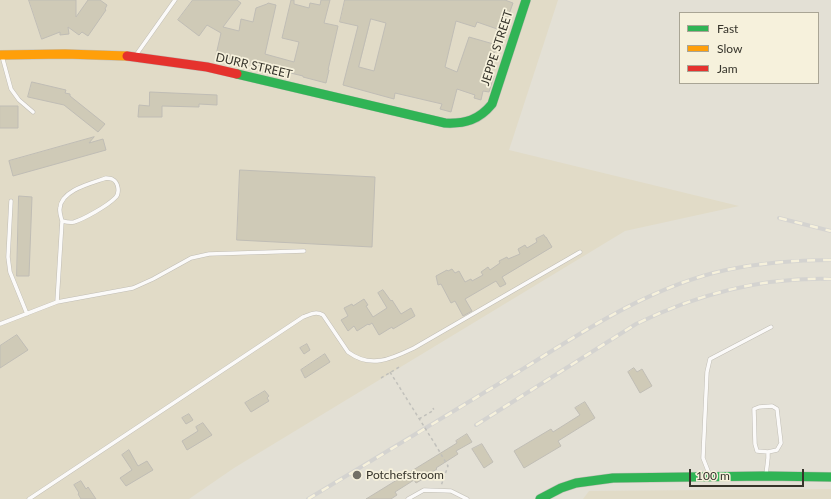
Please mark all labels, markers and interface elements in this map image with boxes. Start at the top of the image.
street label: JEPPE STREET [478,8,516,88]
legend [679,12,819,84]
text: Fast [717,21,738,36]
text: Slow [717,41,742,56]
street label: DURR STREET [214,50,294,82]
text: Jam [717,61,738,76]
scale bar [691,461,806,487]
place label: Potchefstroom [366,468,444,482]
text: 100 m [696,468,730,483]
marker: Potchefstroom [351,469,363,481]

